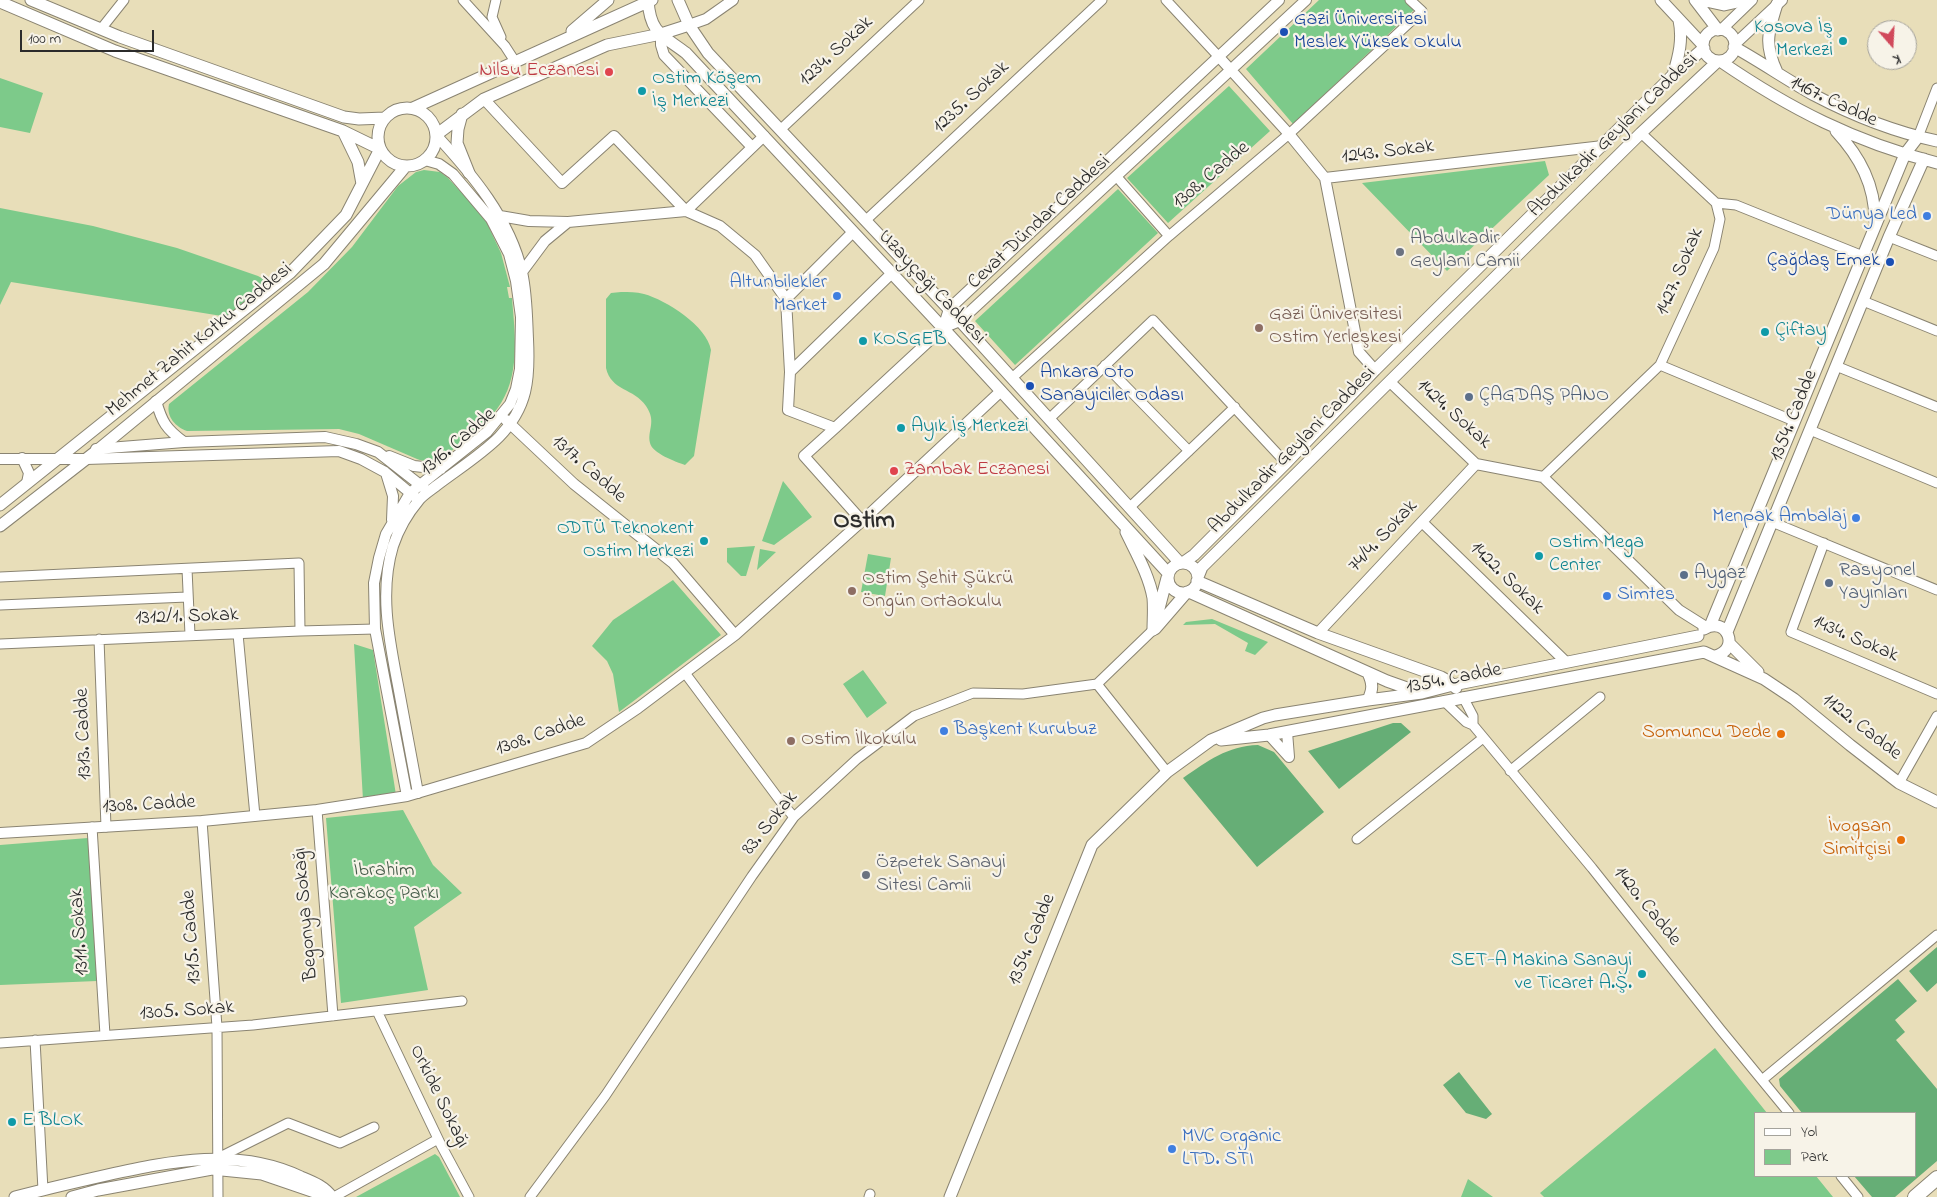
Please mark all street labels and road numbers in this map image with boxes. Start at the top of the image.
street label: 1234. Sokak [795,12,879,92]
street label: Abdulkadir Geylani Caddesi [1524,49,1704,223]
street label: 1235. Sokak [929,56,1015,140]
street label: 1467. Cadde [1785,72,1881,134]
street label: 1243. Sokak [1340,135,1436,171]
street label: 1308. Cadde [1169,137,1255,215]
street label: Cevat Dündar Caddesi [964,151,1116,295]
street label: 1427. Sokak [1652,225,1710,319]
street label: Uzayçağı Caddesi [872,226,990,350]
street label: Mehmet Zahit Kotku Caddesi [102,258,298,424]
street label: Abdulkadir Geylani Caddesi [1204,362,1382,540]
street label: 1354. Cadde [1766,367,1824,465]
street label: 1424. Sokak [1410,375,1496,455]
street label: 1316. Cadde [416,404,502,482]
street label: 1317. Cadde [546,431,630,509]
street label: 74/4. Sokak [1344,496,1424,578]
street label: 1422. Sokak [1464,538,1548,620]
street label: 1312/1. Sokak [135,604,239,632]
street label: 1434. Sokak [1808,611,1902,669]
street label: 1354. Cadde [1404,659,1504,701]
street label: 1313. Cadde [71,688,99,780]
street label: 1122. Cadde [1816,689,1906,767]
street label: 1308. Cadde [493,710,589,762]
street label: 83. Sokak [738,787,804,861]
street label: 1308. Cadde [102,792,196,820]
street label: Begonya Sokağı [289,847,325,981]
street label: 1420. Cadde [1607,862,1685,952]
street label: 1311. Sokak [66,888,96,976]
street label: 1315. Cadde [178,889,208,985]
street label: 1354. Cadde [1004,891,1062,989]
street label: 1305. Sokak [139,997,235,1027]
street label: Orkide Sokağı [403,1042,473,1152]

